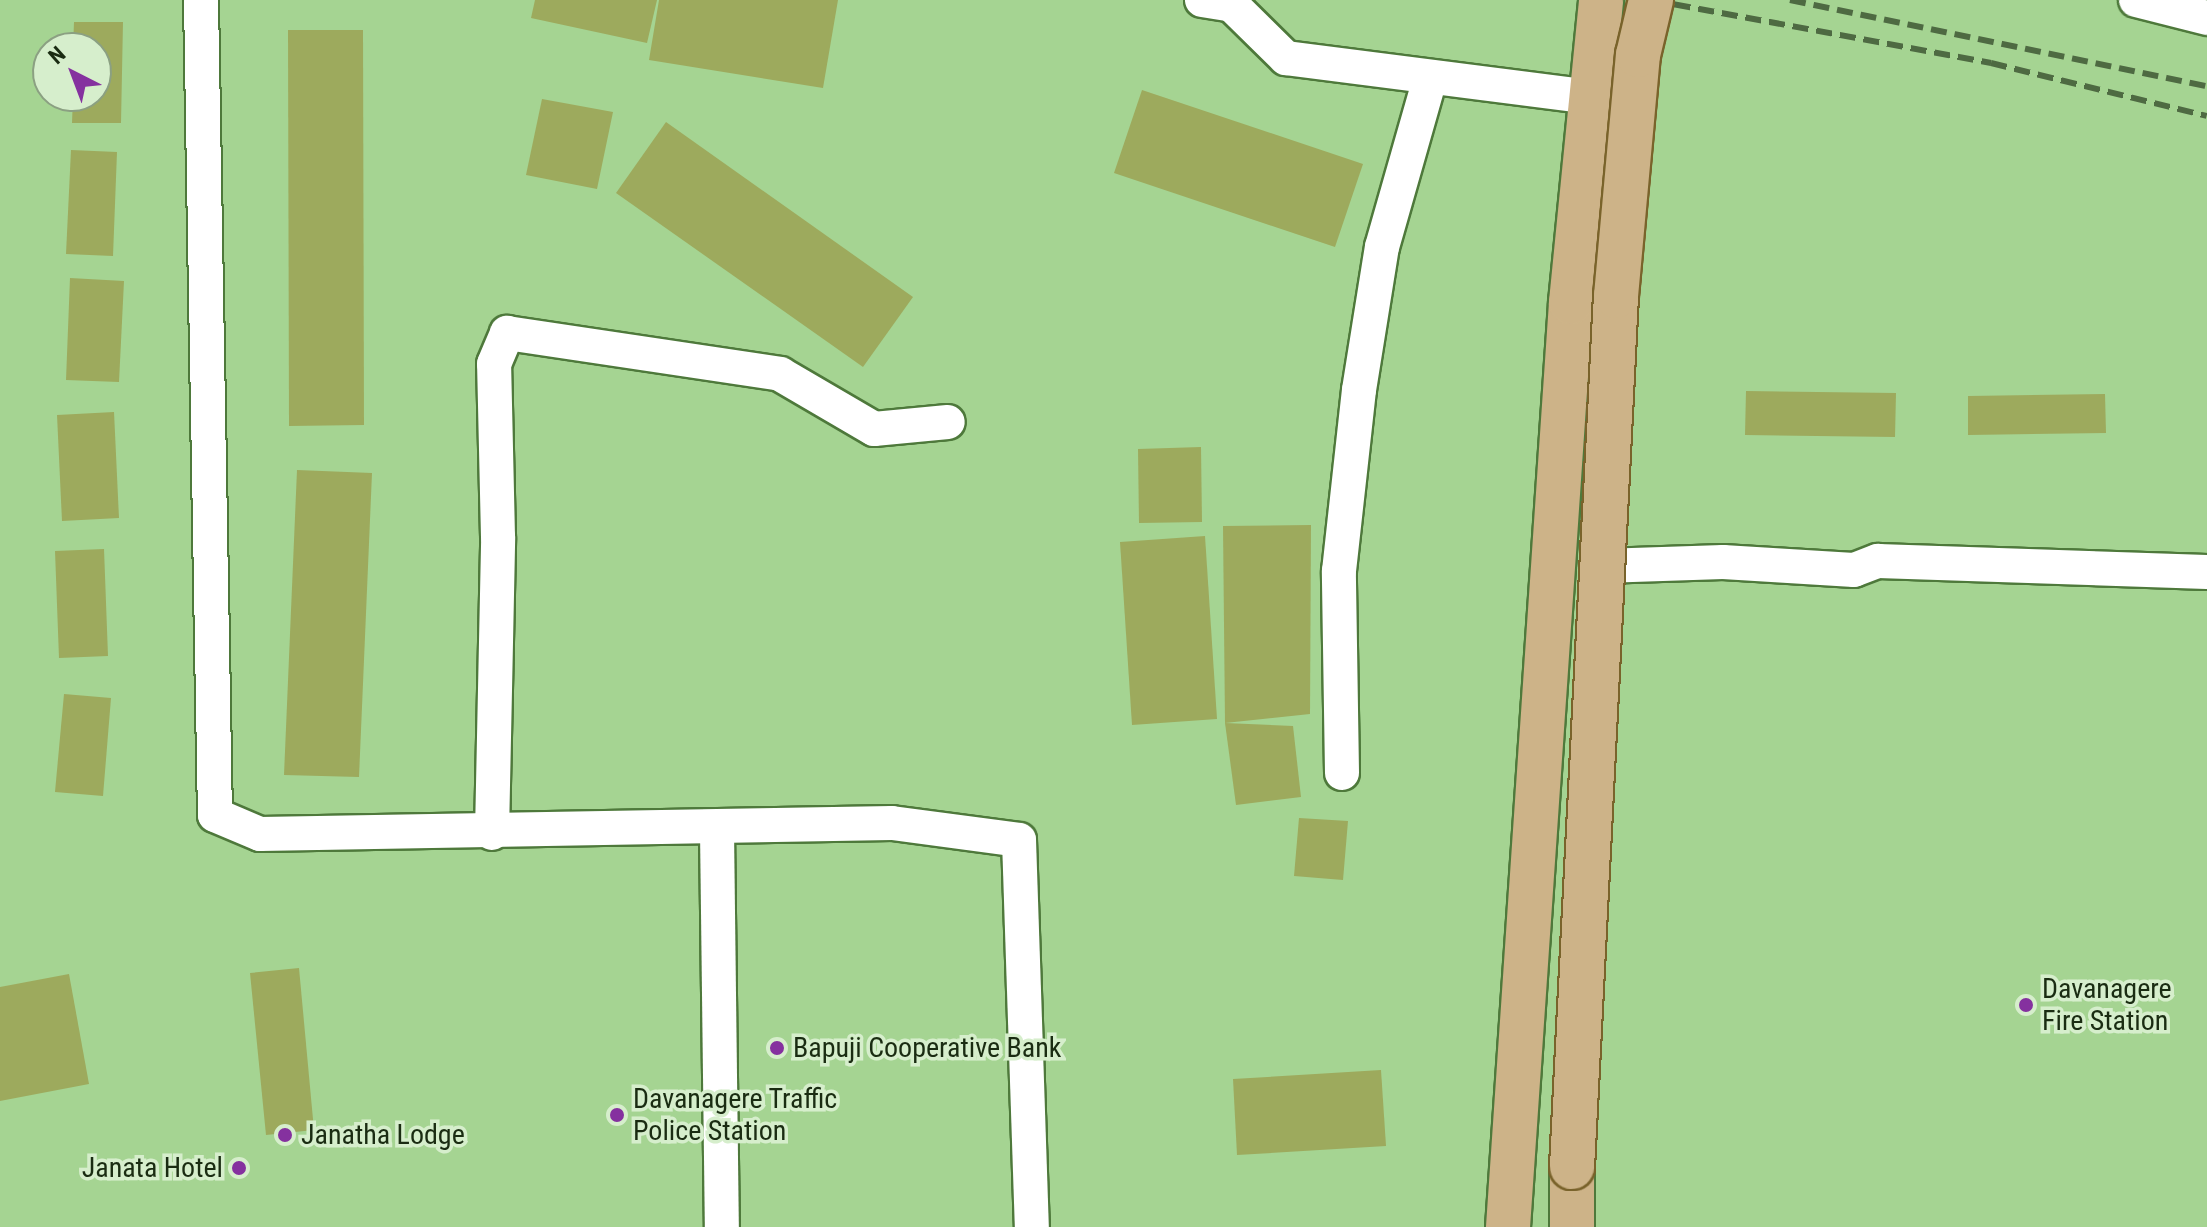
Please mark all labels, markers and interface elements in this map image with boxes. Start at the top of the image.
north arrow [32,32,112,112]
text: N [44,41,70,69]
place label: Davanagere Fire Station [2042,972,2172,1038]
marker: Davanagere Fire Station [2017,996,2035,1014]
place label: Bapuji Cooperative Bank [793,1031,1061,1065]
marker: Bapuji Cooperative Bank [768,1039,786,1057]
place label: Davanagere Traffic Police Station [633,1082,838,1148]
marker: Davanagere Traffic Police Station [608,1106,626,1124]
place label: Janatha Lodge [301,1118,465,1152]
marker: Janatha Lodge [276,1126,294,1144]
place label: Janata Hotel [82,1151,223,1185]
marker: Janata Hotel [230,1159,248,1177]

